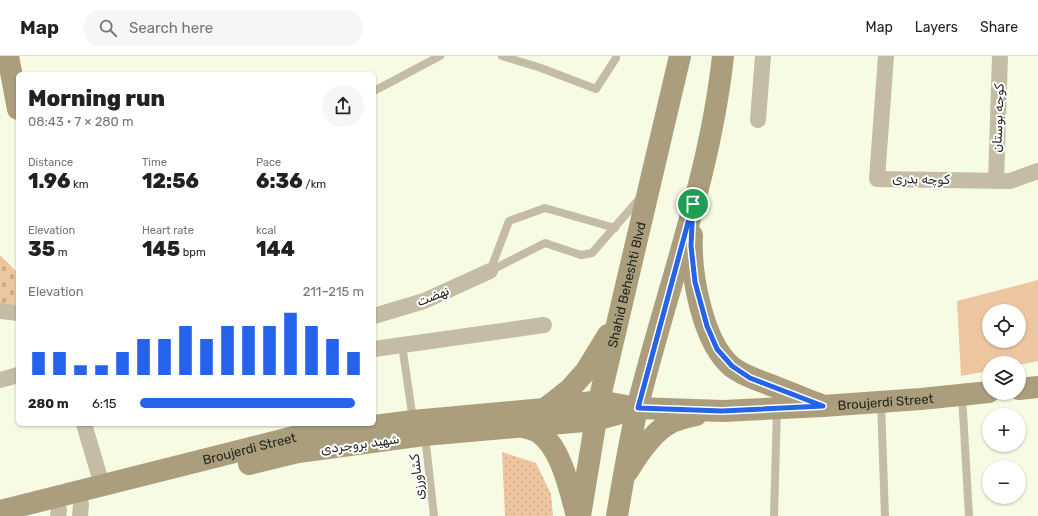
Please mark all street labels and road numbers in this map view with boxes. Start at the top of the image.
street label: کوچه بوستان [989,83,1008,153]
street label: کوچه بدری [892,171,950,188]
street label: Shahid Beheshti Blvd [604,220,648,349]
street label: نهضت [415,283,452,310]
street label: Broujerdi Street [837,390,934,412]
street label: Broujerdi Street [201,429,298,467]
street label: شهید بروجردی [320,431,401,458]
street label: کشاورزی [407,453,428,501]

